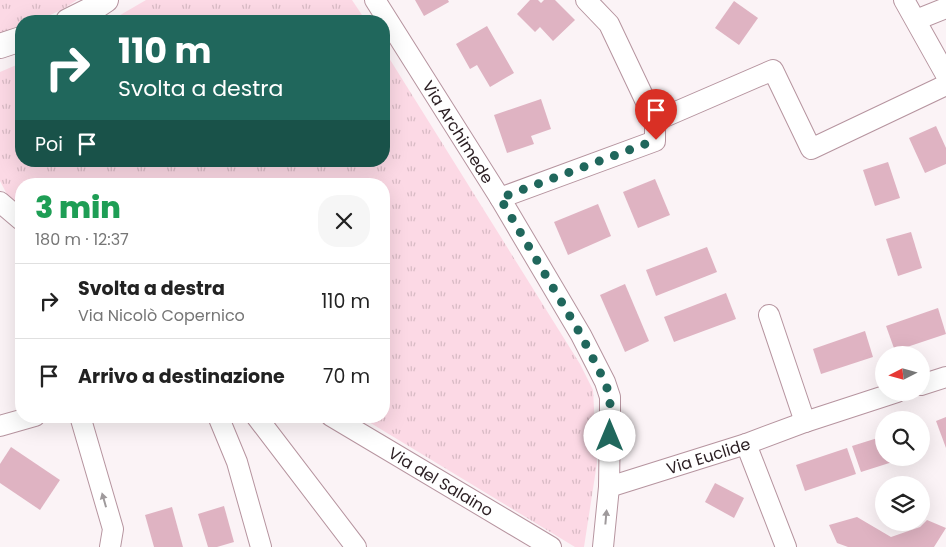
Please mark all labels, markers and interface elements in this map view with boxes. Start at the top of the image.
text: 110 m [118,26,212,75]
icon: right [35,35,100,100]
text: Svolta a destra [118,73,283,104]
street label: Via Archimede [417,76,499,188]
pin [635,89,677,140]
icon: arrive [642,96,670,124]
icon: arrive [73,130,101,158]
text: Poi [35,131,63,158]
text: 3 min [35,186,121,229]
button: close [318,195,370,247]
text: 180 m · 12:37 [35,228,129,251]
text: Svolta a destra [78,275,225,302]
icon: right [35,287,63,315]
text: 110 m [321,288,370,315]
text: Via Nicolò Copernico [78,304,245,327]
north arrow [875,346,930,401]
map controls [875,346,930,531]
icon: arrive [35,362,63,390]
text: Arrivo a destinazione [78,363,285,390]
text: 70 m [323,363,370,390]
position arrow [583,409,635,461]
button: search [875,411,930,466]
street label: Via Euclide [664,432,753,480]
street label: Via del Salaino [384,442,497,522]
button: layers [875,476,930,531]
one-way arrow [100,492,108,507]
one-way arrow [602,509,610,525]

